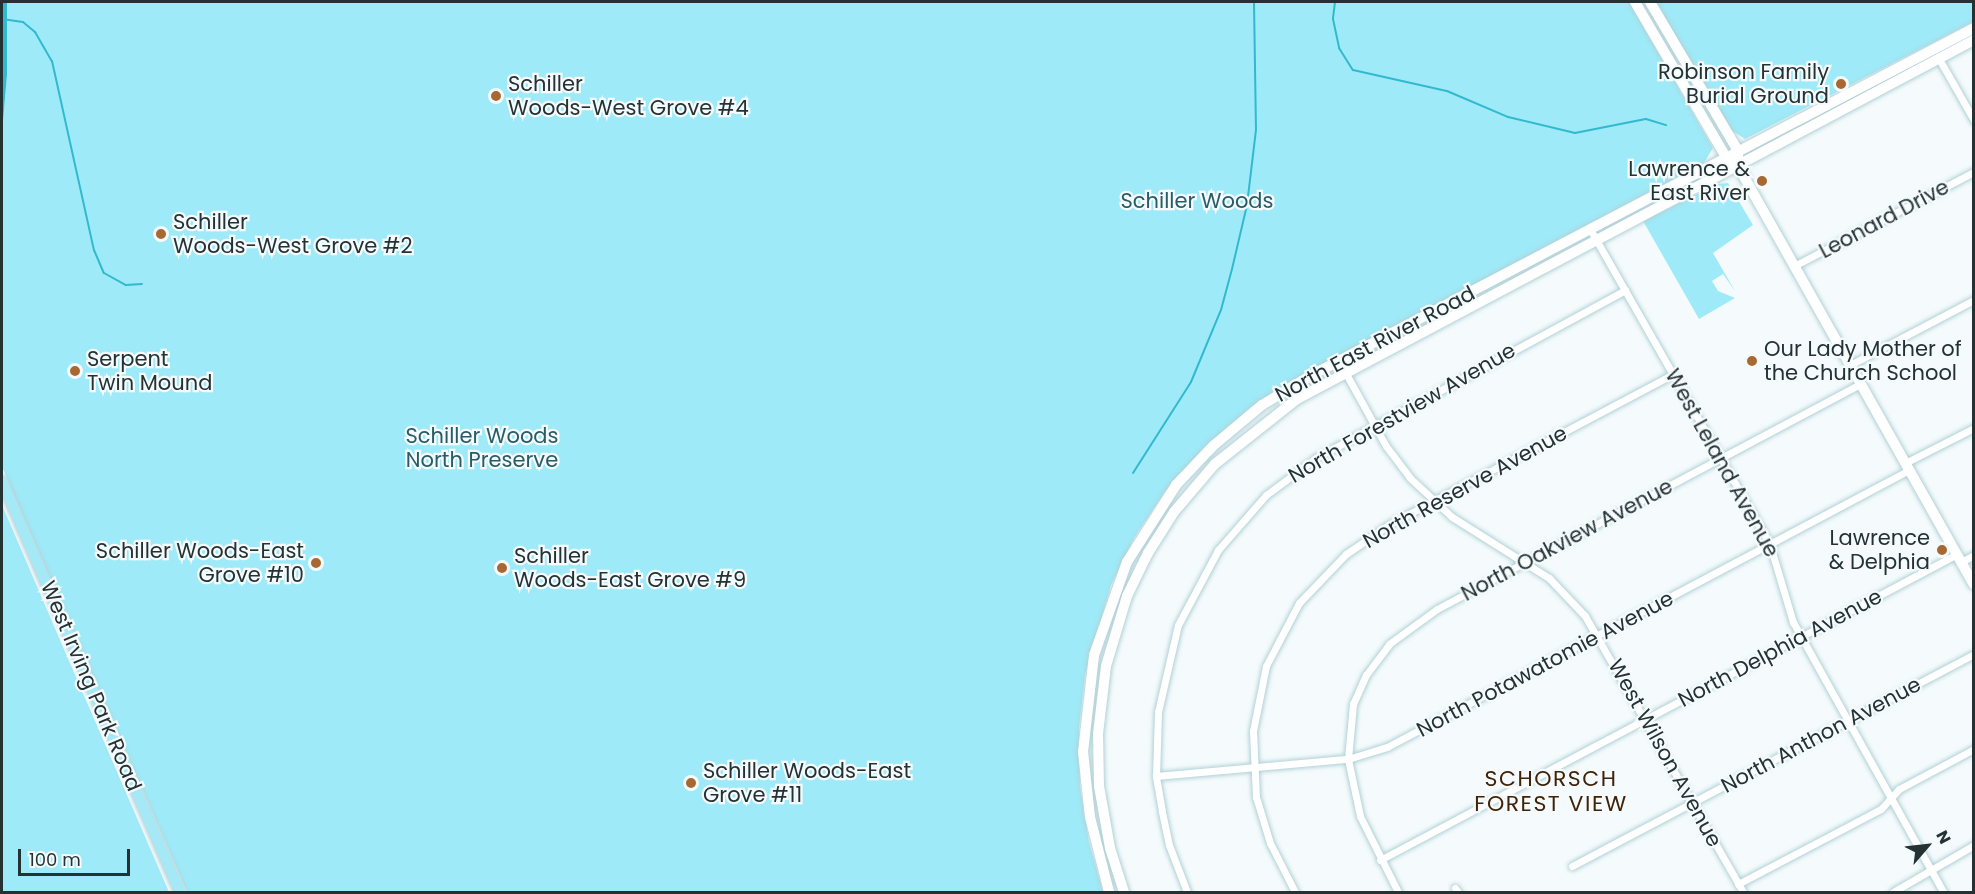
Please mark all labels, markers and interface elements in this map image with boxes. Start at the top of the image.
place label: Robinson Family Burial Ground [1658,59,1829,109]
place label: Schiller Woods-West Grove #4 [508,71,749,121]
marker: Robinson Family Burial Ground [1834,77,1848,91]
marker: Schiller Woods-West Grove #4 [489,89,503,103]
place label: Lawrence & East River [1628,156,1750,206]
marker: Lawrence & East River [1755,174,1769,188]
street label: Leonard Drive [1815,174,1953,264]
park label: Schiller Woods [1120,188,1274,214]
place label: Schiller Woods-West Grove #2 [173,209,413,259]
marker: Schiller Woods-West Grove #2 [154,227,168,241]
street label: North East River Road [1271,281,1479,407]
place label: Our Lady Mother of the Church School [1764,336,1962,386]
street label: North Forestview Avenue [1284,338,1520,488]
place label: Serpent Twin Mound [87,346,212,396]
marker: Our Lady Mother of the Church School [1745,354,1759,368]
marker: Serpent Twin Mound [68,364,82,378]
street label: West Leland Avenue [1660,364,1784,562]
street label: North Reserve Avenue [1358,420,1572,554]
park label: Schiller Woods North Preserve [405,423,559,473]
street label: North Oakview Avenue [1457,474,1677,606]
place label: Lawrence & Delphia [1829,525,1930,575]
place label: Schiller Woods-East Grove #10 [96,538,304,588]
place label: Schiller Woods-East Grove #9 [514,543,746,593]
marker: Lawrence & Delphia [1935,543,1949,557]
marker: Schiller Woods-East Grove #10 [309,556,323,570]
marker: Schiller Woods-East Grove #9 [495,561,509,575]
street label: West Irving Park Road [35,577,147,795]
street label: North Delphia Avenue [1674,584,1886,712]
street label: North Potawatomie Avenue [1412,586,1678,742]
street label: West Wilson Avenue [1603,655,1727,851]
street label: North Anthon Avenue [1717,672,1925,798]
place label: Schiller Woods-East Grove #11 [703,758,911,808]
district label: SCHORSCH FOREST VIEW [1474,765,1628,816]
marker: Schiller Woods-East Grove #11 [684,776,698,790]
north arrow [1897,816,1957,876]
text: N [1930,827,1956,848]
scale bar [21,837,134,875]
text: 100 m [29,847,81,872]

